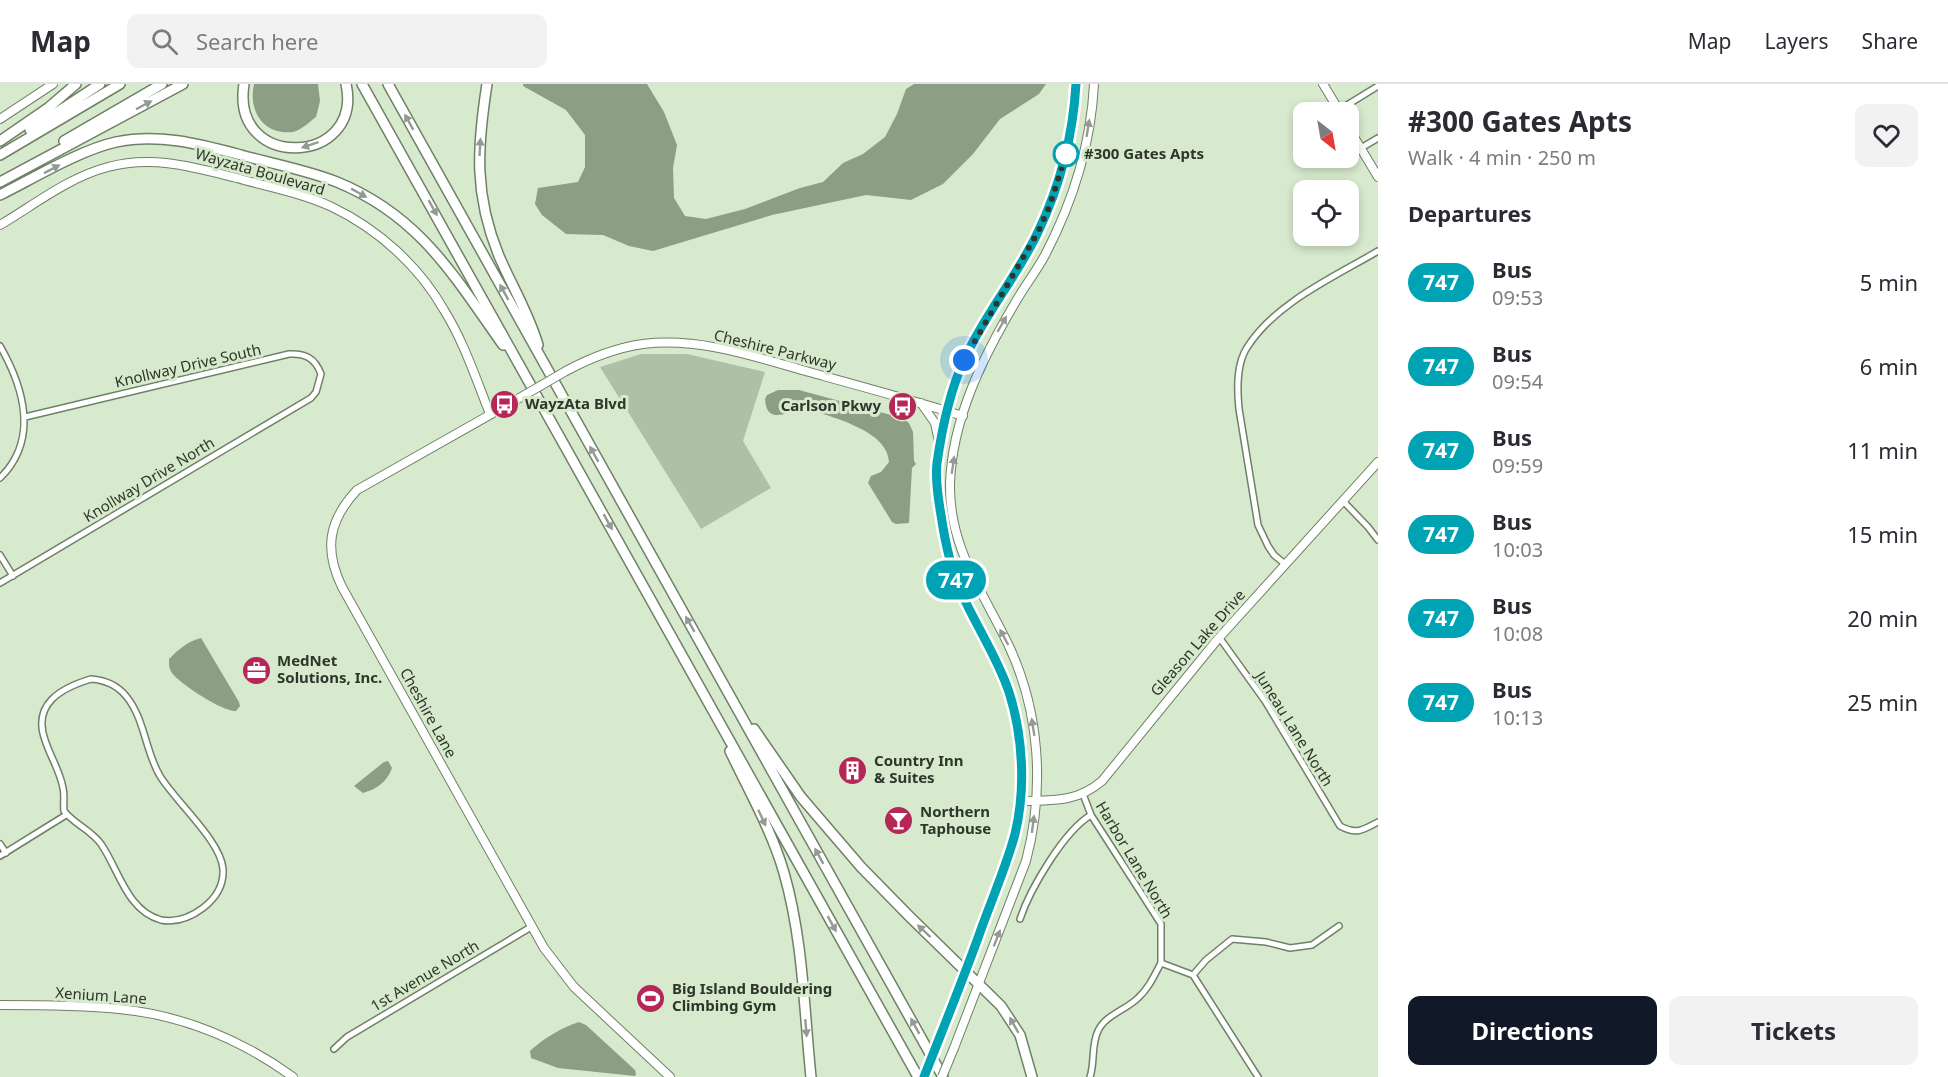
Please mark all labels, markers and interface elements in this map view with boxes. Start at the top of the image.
search box [127,14,547,68]
text: Map [30,22,91,60]
icon: search [148,25,181,58]
text: Search here [196,26,318,56]
text: Map [1688,27,1732,55]
text: Layers [1765,27,1829,55]
text: Share [1862,27,1918,55]
one-way arrow [135,100,153,110]
north arrow [1293,102,1359,168]
map controls [1293,102,1359,246]
text: #300 Gates Apts [1408,102,1632,140]
button: heart [1855,104,1918,167]
one-way arrow [405,113,415,130]
one-way arrow [1084,119,1093,138]
one-way arrow [475,137,484,156]
one-way arrow [301,141,319,150]
marker: #300 Gates Apts [1053,141,1079,167]
street label: Wayzata Boulevard [193,143,328,199]
place label: #300 Gates Apts [1084,143,1204,163]
text: Walk · 4 min · 250 m [1408,144,1596,171]
one-way arrow [44,164,61,174]
button: locate [1293,180,1359,246]
one-way arrow [351,188,368,198]
text: Departures [1408,198,1532,228]
one-way arrow [427,200,438,216]
text: Bus [1492,254,1532,284]
text: 5 min [1860,267,1918,297]
text: 747 [1423,268,1459,296]
one-way arrow [499,284,510,300]
text: 09:53 [1492,284,1543,311]
one-way arrow [997,316,1008,332]
street label: Cheshire Parkway [712,324,839,374]
street label: Knollway Drive South [113,338,263,392]
text: Bus [1492,338,1532,368]
your location [949,345,979,375]
text: 6 min [1860,351,1918,381]
text: 747 [1423,352,1459,380]
text: 09:54 [1492,368,1543,395]
bus stop icon: WayzAta Blvd [488,388,520,420]
bus stop icon: Carlson Pkwy [886,390,918,422]
place label: WayzAta Blvd [525,393,626,413]
place label: Carlson Pkwy [781,395,881,415]
text: Bus [1492,422,1532,452]
street label: Knollway Drive North [79,432,218,526]
text: 11 min [1847,435,1918,465]
text: 747 [1423,436,1459,464]
one-way arrow [589,446,599,463]
text: 09:59 [1492,452,1543,479]
one-way arrow [948,455,957,474]
text: Bus [1492,506,1532,536]
one-way arrow [603,514,613,531]
text: 15 min [1847,519,1918,549]
text: 747 [1423,520,1459,548]
text: 10:03 [1492,536,1543,563]
line badge: 747 [922,560,990,600]
text: 747 [938,566,974,594]
street label: Gleason Lake Drive [1145,585,1249,700]
text: Bus [1492,590,1532,620]
text: 20 min [1847,603,1918,633]
text: 747 [1423,604,1459,632]
one-way arrow [685,615,695,632]
text: 10:08 [1492,620,1543,647]
one-way arrow [999,628,1009,646]
place label: MedNet Solutions, Inc. [277,650,382,687]
office icon: MedNet Solutions, Inc. [240,654,272,686]
street label: Cheshire Lane [396,664,462,761]
street label: Juneau Lane North [1250,666,1338,790]
text: Bus [1492,674,1532,704]
text: 25 min [1847,687,1918,717]
text: 747 [1423,688,1459,716]
text: 10:13 [1492,704,1543,731]
one-way arrow [1029,717,1038,736]
place label: Country Inn & Suites [874,750,964,787]
building icon: Country Inn & Suites [837,754,869,786]
street label: Harbor Lane North [1092,797,1178,922]
place label: Northern Taphouse [920,801,991,838]
bar icon: Northern Taphouse [883,805,915,837]
one-way arrow [757,810,766,827]
one-way arrow [1029,815,1038,834]
one-way arrow [814,847,824,864]
one-way arrow [827,915,837,932]
one-way arrow [917,924,931,938]
one-way arrow [992,928,1002,946]
street label: 1st Avenue North [367,935,482,1015]
place label: Big Island Bouldering Climbing Gym [672,978,832,1015]
street label: Xenium Lane [55,982,147,1008]
sports icon: Big Island Bouldering Climbing Gym [635,982,667,1014]
button: Directions [1408,996,1657,1065]
button: Tickets [1669,996,1918,1065]
one-way arrow [1009,1016,1019,1033]
one-way arrow [909,1018,920,1034]
one-way arrow [801,1019,811,1038]

